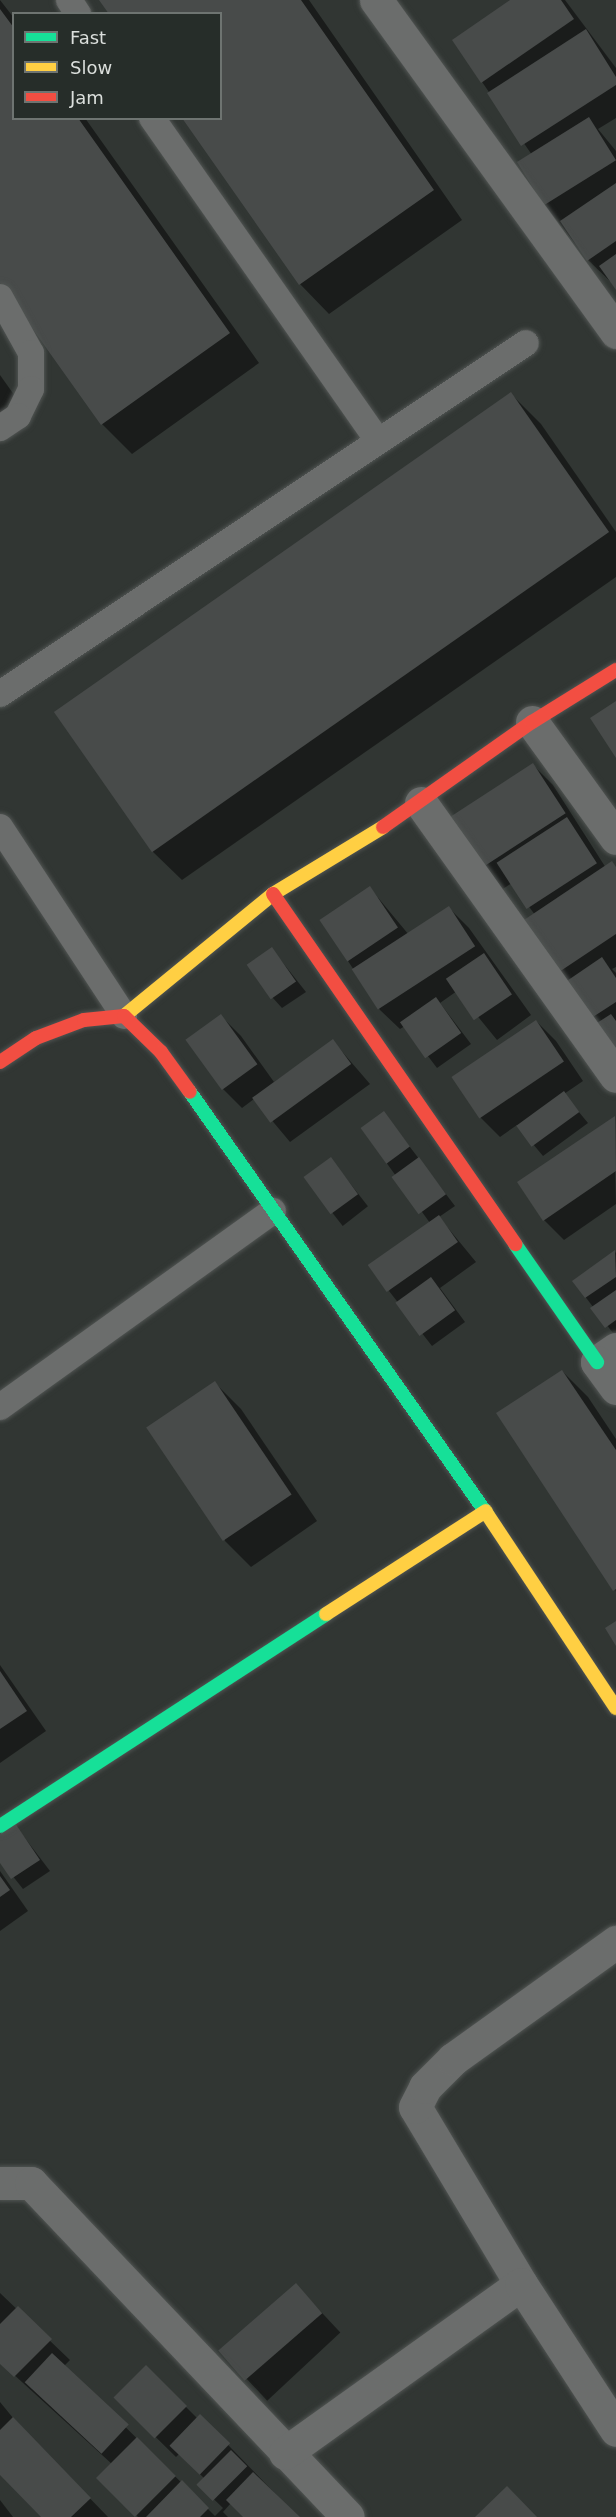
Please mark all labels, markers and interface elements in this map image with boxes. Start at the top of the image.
legend [12,12,222,120]
text: Fast [70,27,106,48]
text: Slow [70,57,112,78]
text: Jam [70,87,104,108]

